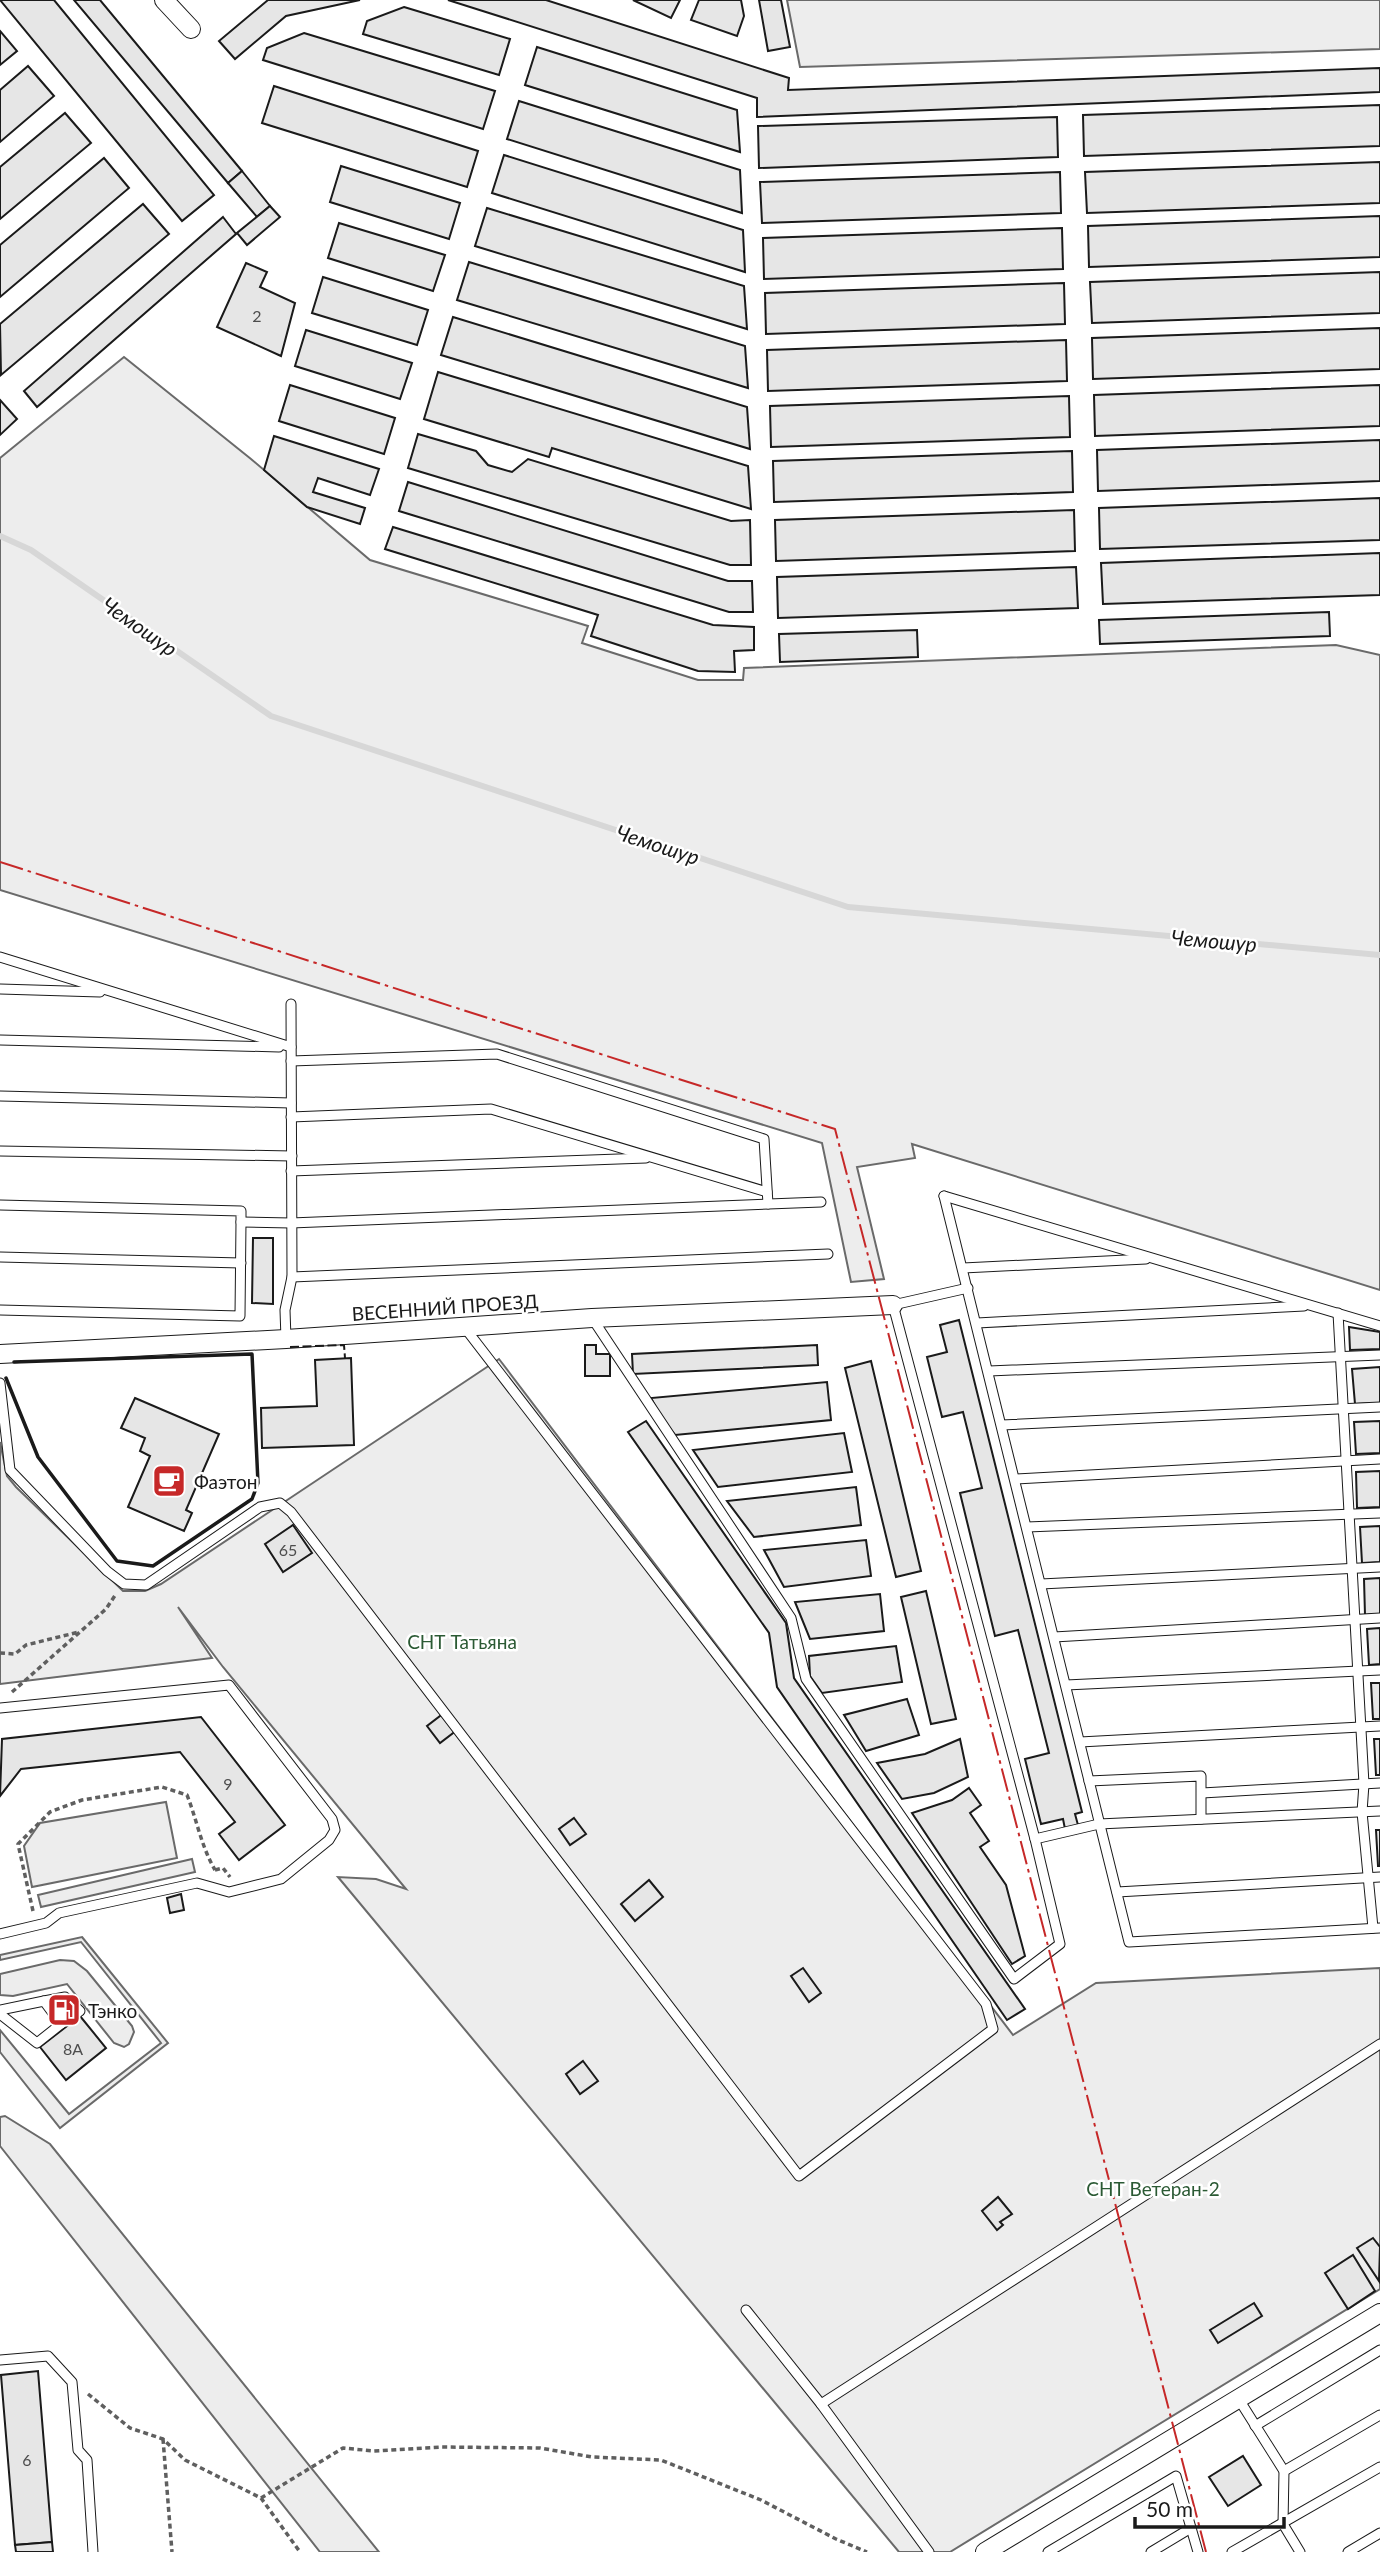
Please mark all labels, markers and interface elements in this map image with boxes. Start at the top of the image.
house number: 2 [252,306,262,325]
water label: Чемошур [98,591,182,661]
water label: Чемошур [613,819,703,869]
water label: Чемошур [1170,924,1258,956]
street label: ВЕСЕННИЙ ПРОЕЗД [351,1289,539,1325]
cafe icon: Фаэтон [150,1462,188,1500]
place label: Фаэтон [194,1470,258,1493]
house number: 65 [279,1540,297,1559]
park label: СНТ Татьяна [407,1630,517,1653]
house number: 9 [223,1774,233,1793]
fuel station icon: Тэнко [45,1991,83,2029]
place label: Тэнко [88,1999,137,2022]
house number: 8А [63,2039,83,2058]
park label: СНТ Ветеран-2 [1086,2177,1220,2200]
house number: 6 [22,2450,32,2469]
scale bar [1135,2486,1284,2530]
text: 50 m [1146,2496,1193,2521]

